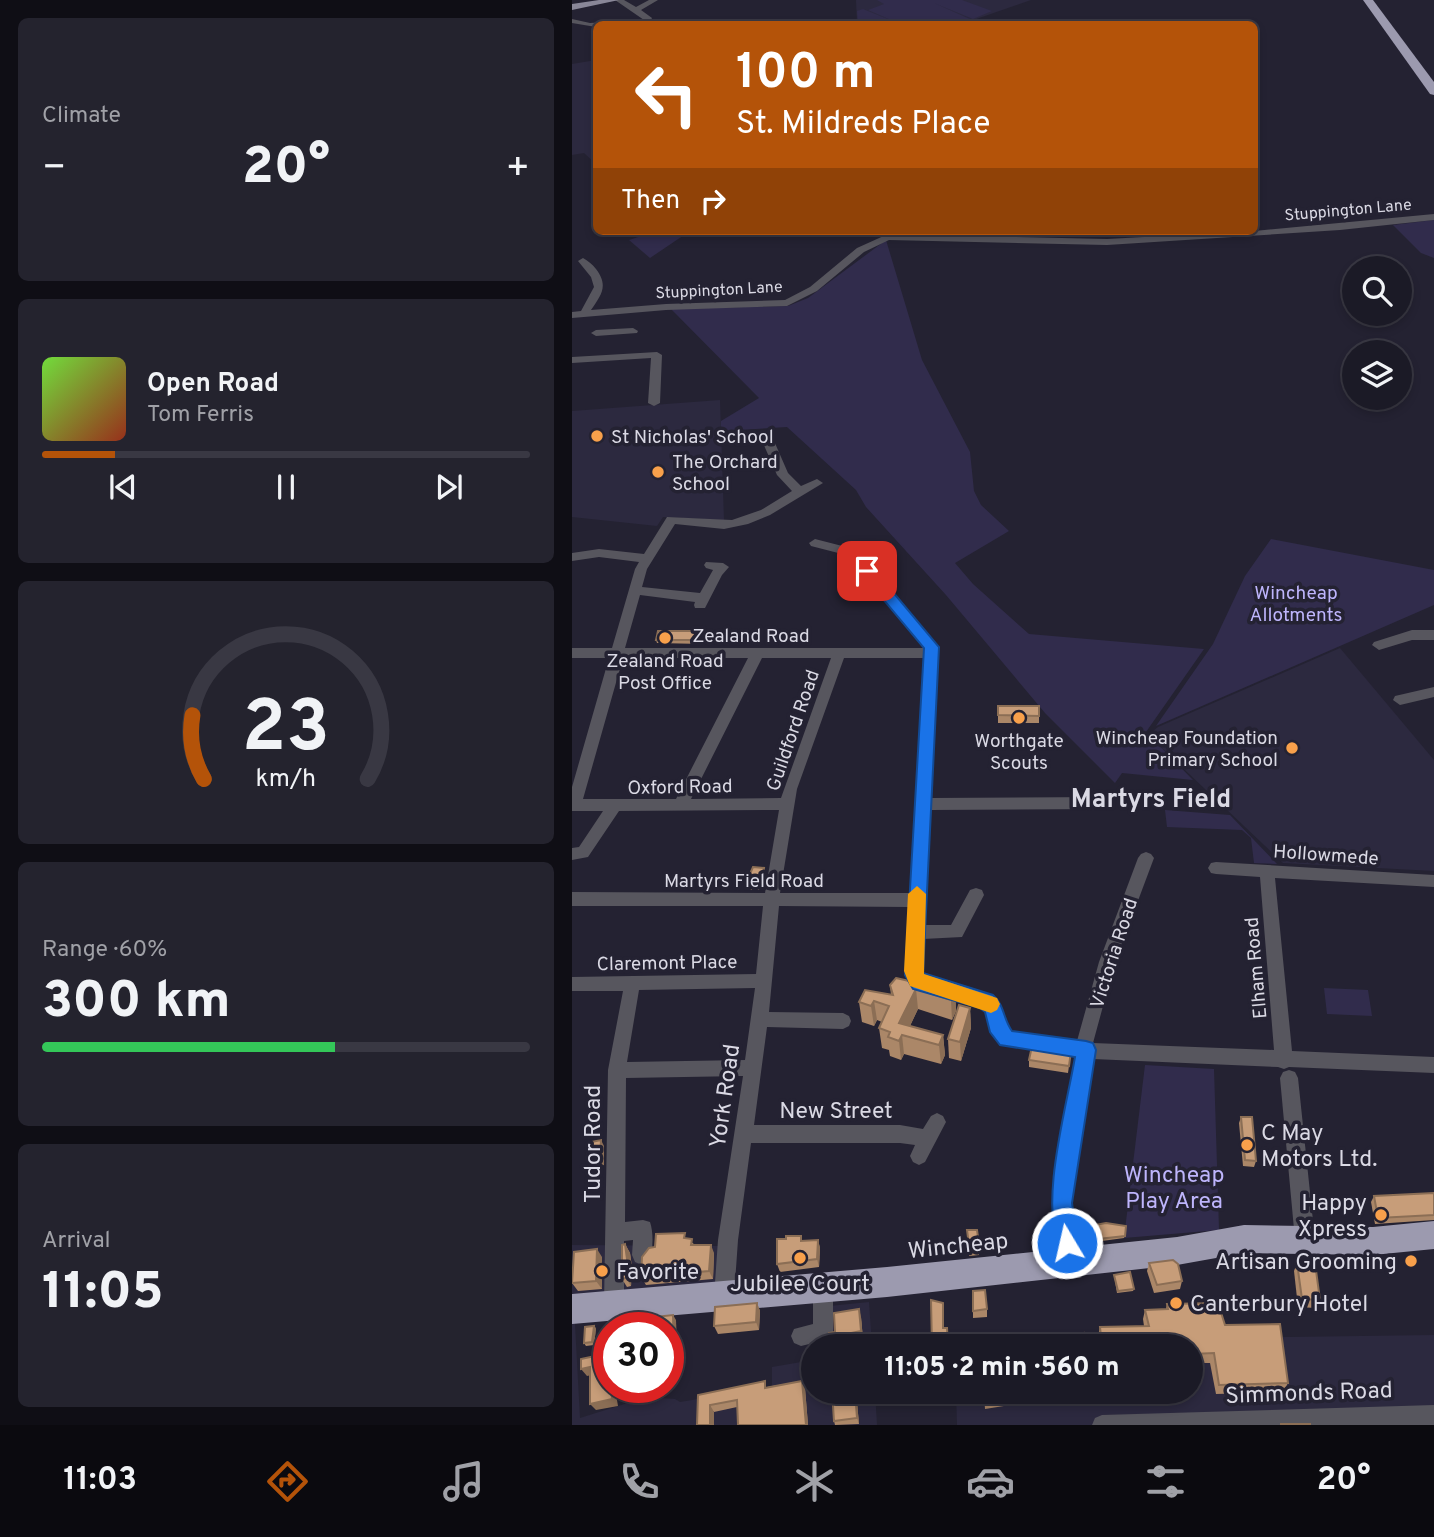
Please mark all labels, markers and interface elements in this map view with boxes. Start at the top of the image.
text: 100 m [736,44,875,106]
icon: left [621,49,712,140]
text: Climate [42,102,121,131]
text: St. Mildreds Place [736,105,991,145]
text: 20° [242,136,330,202]
text: − [42,145,67,194]
text: + [505,145,530,194]
icon: right [694,182,732,220]
text: Then [621,185,680,218]
street label: Stuppington Lane [1284,195,1413,227]
map controls [1342,256,1412,410]
button: search [1342,256,1412,326]
street label: Stuppington Lane [655,278,783,304]
button: layers [1342,340,1412,410]
text: Open Road [147,368,279,401]
text: Tom Ferris [147,401,254,430]
place label: St Nicholas' School [611,426,774,450]
marker: St Nicholas' School [589,428,605,444]
place label: The Orchard School [672,451,778,497]
marker: The Orchard School [650,464,666,480]
icon: previous [104,468,142,506]
icon: pause [267,468,305,506]
icon: next [430,468,468,506]
pin [837,541,897,601]
icon: arrive [848,552,886,590]
park label: Wincheap Allotments [1250,582,1342,628]
street label: Zealand Road [692,625,810,649]
marker: Zealand Road Post Office [657,630,673,646]
place label: Zealand Road Post Office [606,650,724,696]
street label: Guildford Road [762,667,826,794]
text: 23 [242,685,330,777]
marker: Worthgate Scouts [1011,710,1027,726]
place label: Wincheap Foundation Primary School [1095,727,1278,773]
place label: Worthgate Scouts [974,730,1064,776]
marker: Wincheap Foundation Primary School [1284,740,1300,756]
text: km/h [256,763,316,795]
street label: Oxford Road [627,775,733,801]
district label: Martyrs Field [1071,784,1231,817]
street label: Hollowmede [1272,840,1379,872]
street label: Martyrs Field Road [664,870,824,894]
street label: Victoria Road [1086,895,1144,1012]
street label: Elham Road [1241,916,1273,1020]
text: Range · 60% [42,936,167,965]
street label: Claremont Place [596,951,738,977]
text: 300 km [42,970,230,1036]
street label: York Road [705,1042,748,1150]
street label: Tudor Road [580,1085,609,1203]
street label: New Street [779,1098,893,1127]
place label: C May Motors Ltd. [1261,1120,1377,1175]
marker: C May Motors Ltd. [1239,1137,1255,1153]
park label: Wincheap Play Area [1124,1162,1224,1217]
place label: Happy Xpress [1298,1190,1367,1245]
position arrow [1030,1206,1104,1280]
marker: Happy Xpress [1373,1207,1389,1223]
text: Arrival [42,1227,111,1256]
street label: Wincheap [907,1228,1010,1267]
place label: Artisan Grooming [1215,1249,1397,1278]
marker: Jubilee Court [792,1250,808,1266]
marker: Artisan Grooming [1403,1253,1419,1269]
place label: Favorite [616,1259,699,1288]
text: 11:05 [42,1261,164,1327]
marker: Favorite [594,1263,610,1279]
place label: Jubilee Court [730,1271,870,1300]
place label: Canterbury Hotel [1190,1291,1368,1320]
marker: Canterbury Hotel [1168,1295,1184,1311]
speed limit sign: 30 [593,1312,684,1403]
text: 11:05 · 2 min · 560 m [885,1352,1119,1385]
street label: Simmonds Road [1225,1377,1393,1412]
icon: directions [263,1457,312,1506]
icon: music [439,1457,488,1506]
icon: phone [615,1457,664,1506]
icon: climate [790,1457,839,1506]
icon: car [966,1457,1015,1506]
icon: filters [1141,1457,1190,1506]
text: 11:03 [63,1461,137,1501]
text: 20° [1317,1461,1371,1501]

